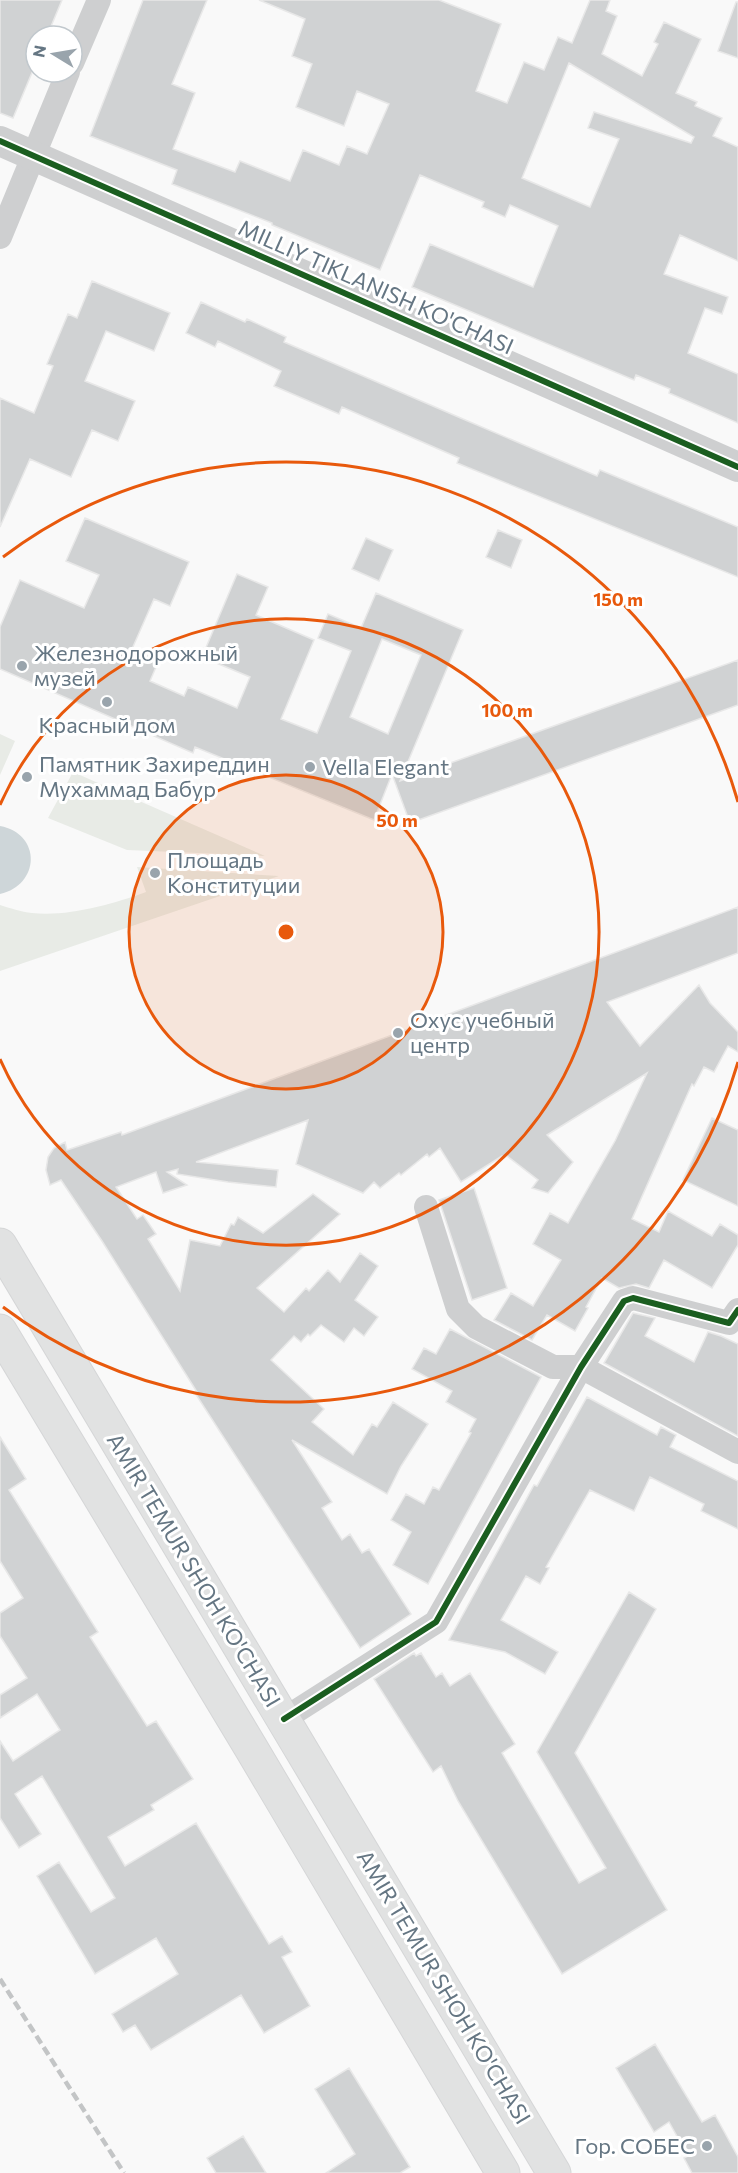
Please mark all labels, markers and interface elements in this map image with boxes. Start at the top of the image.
north arrow [24,24,84,84]
text: N [28,43,49,59]
street label: MILLIY TIKLANISH KO'CHASI [234,214,518,360]
text: 150 m [593,588,643,610]
place label: Железнодорожный музей [34,639,238,691]
marker: Железнодорожный музей [15,659,29,673]
marker: Красный дом [100,695,114,709]
text: 100 m [481,699,533,721]
place label: Красный дом [39,711,175,738]
place label: Памятник Захиреддин Мухаммад Бабур [39,750,270,802]
place label: Vella Elegant [322,753,449,780]
marker: Vella Elegant [303,760,317,774]
marker: Памятник Захиреддин Мухаммад Бабур [20,770,34,784]
text: 50 m [376,809,418,831]
place label: Площадь Конституции [167,846,300,898]
marker: Площадь Конституции [148,866,162,880]
centre of rings [276,922,296,942]
place label: Охус учебный центр [410,1006,555,1058]
marker: Охус учебный центр [391,1026,405,1040]
street label: AMIR TEMUR SHOH KO'CHASI [102,1428,287,1712]
street label: AMIR TEMUR SHOH KO'CHASI [352,1845,537,2129]
place label: Гор. СОБЕС [574,2132,695,2159]
marker: Гор. СОБЕС [700,2139,714,2153]

